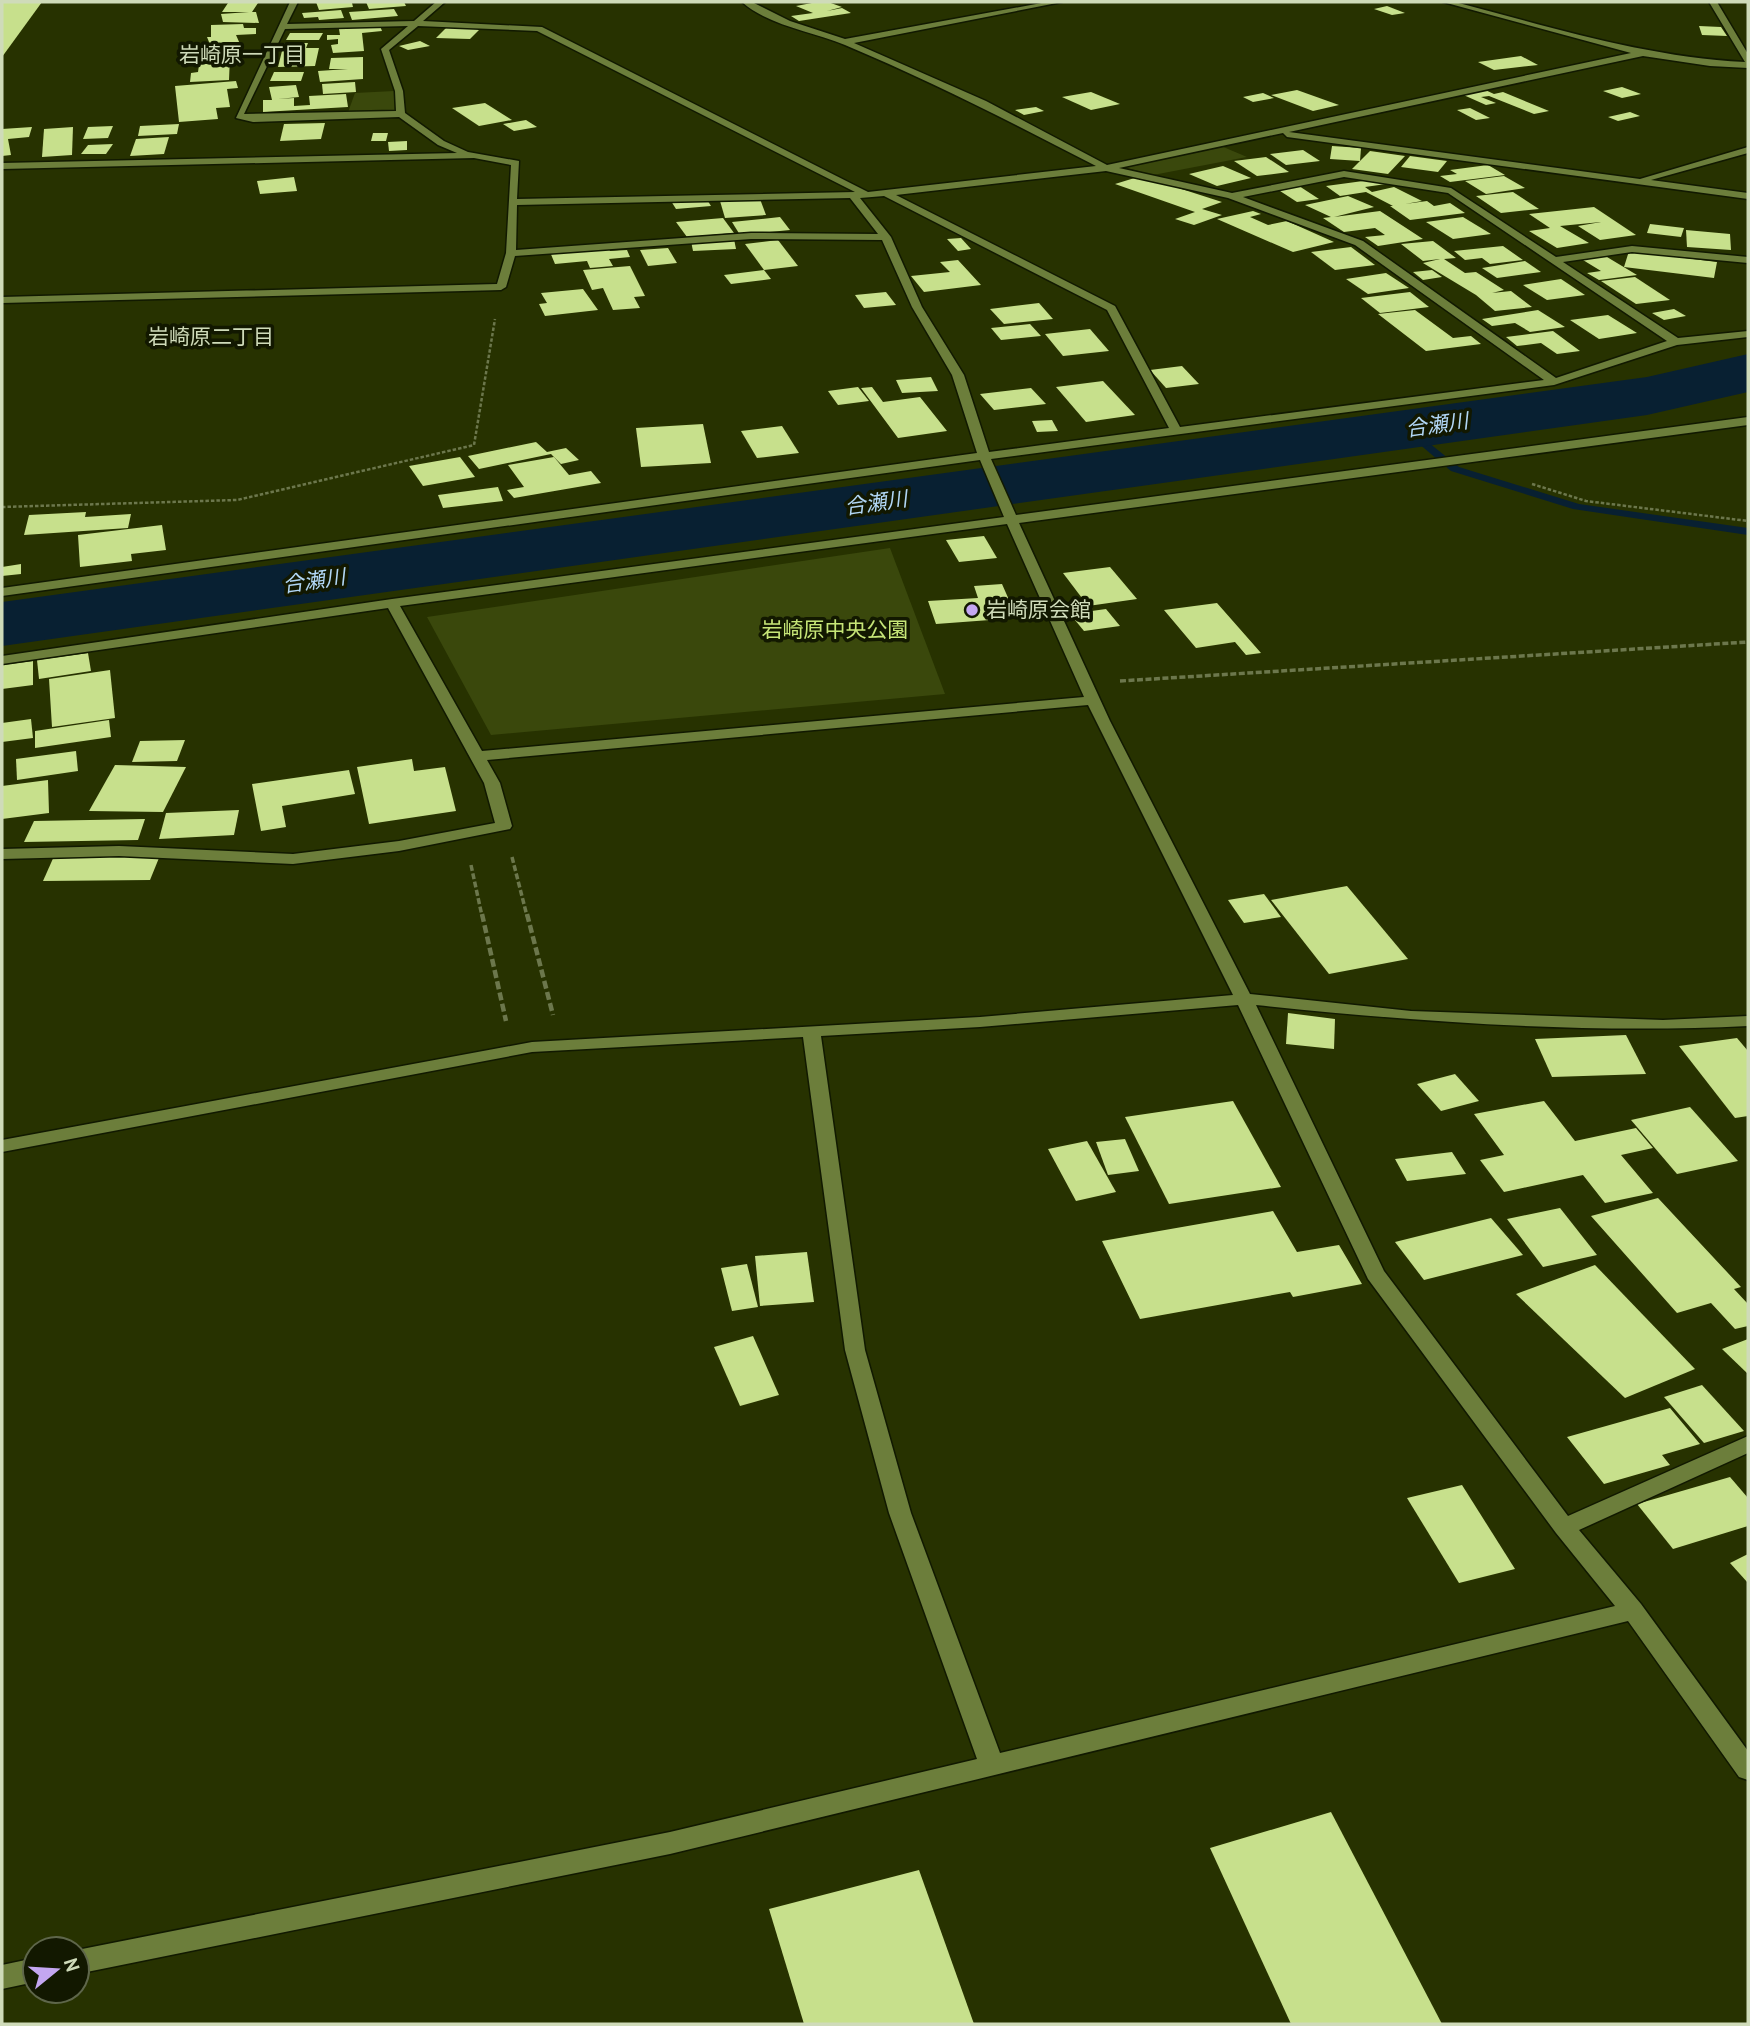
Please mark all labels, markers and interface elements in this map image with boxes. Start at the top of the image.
district label: 岩崎原一丁目 [179,41,305,68]
district label: 岩崎原二丁目 [148,323,274,350]
water label: 合瀬川 [1404,406,1472,442]
water label: 合瀬川 [843,484,911,520]
water label: 合瀬川 [281,562,349,598]
place label: 岩崎原会館 [986,596,1091,623]
marker: 岩崎原会館 [964,602,980,618]
park label: 岩崎原中央公園 [762,616,909,643]
north arrow [21,1935,91,2005]
text: N [59,1955,86,1974]

